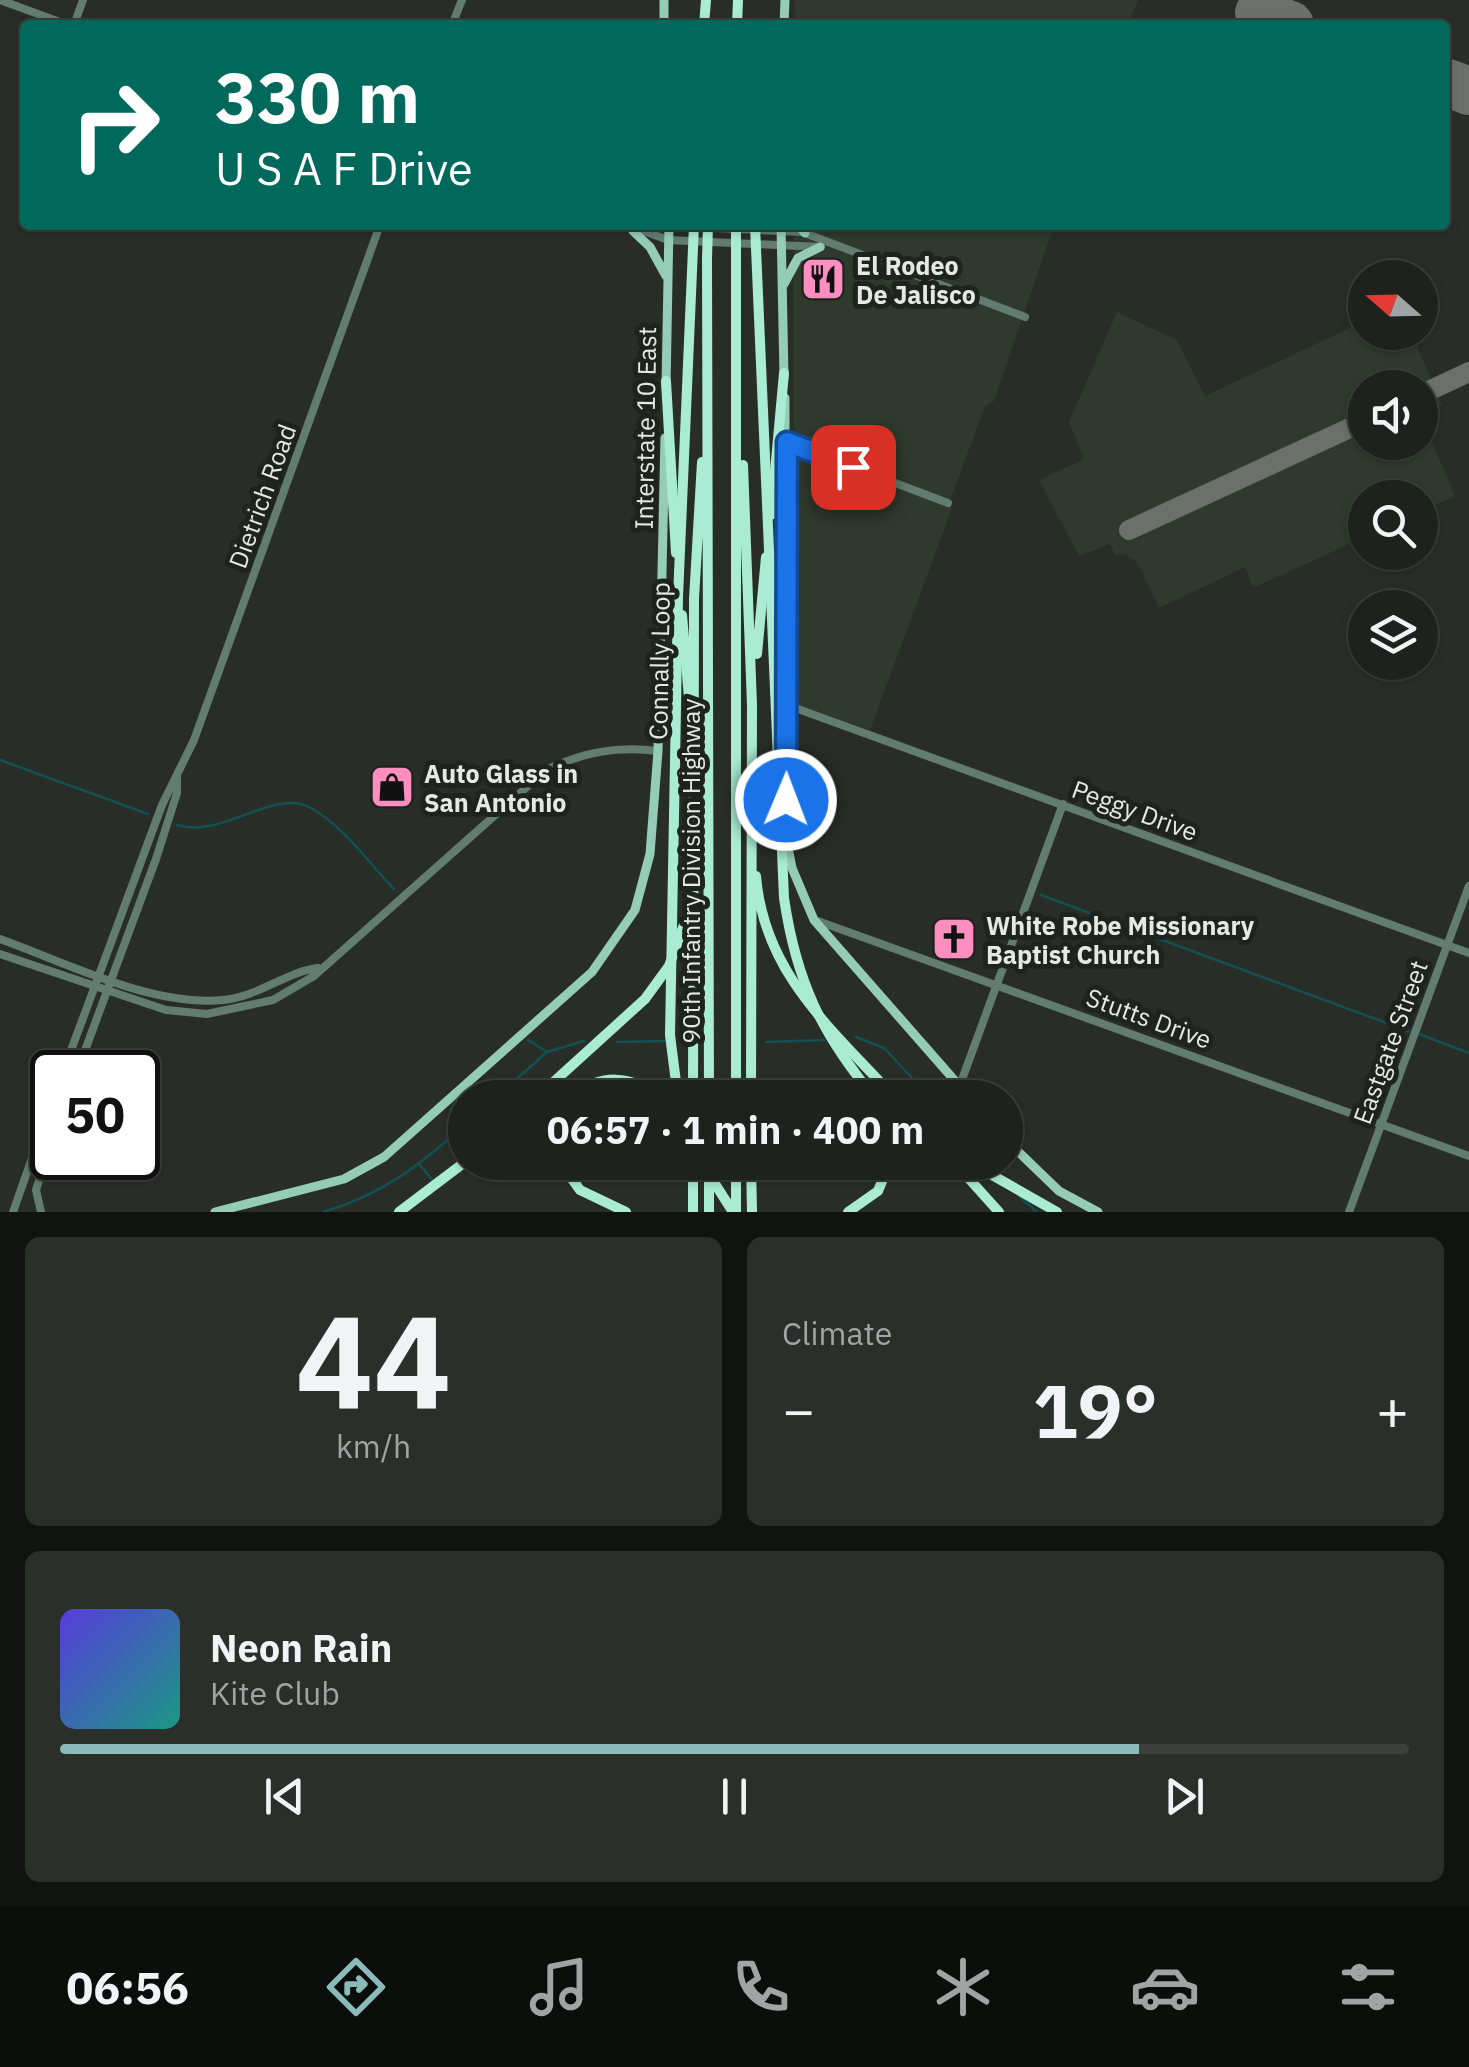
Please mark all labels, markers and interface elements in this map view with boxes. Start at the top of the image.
text: 330 m [215,51,420,142]
icon: right [50,60,180,190]
text: U S A F Drive [215,139,473,197]
place label: El Rodeo De Jalisco [856,249,976,311]
restaurant icon: El Rodeo De Jalisco [800,256,846,302]
north arrow [1348,260,1438,350]
map controls [1348,260,1438,680]
street label: Interstate 10 East [627,326,663,530]
button: sound [1348,370,1438,460]
street label: Dietrich Road [221,419,303,573]
pin [811,425,896,510]
icon: arrive [826,440,881,495]
button: search [1348,480,1438,570]
street label: Connally Loop [641,582,677,740]
button: layers [1348,590,1438,680]
street label: 90th Infantry Division Highway [674,698,707,1044]
position arrow [734,748,838,852]
place label: Auto Glass in San Antonio [424,757,578,819]
shop icon: Auto Glass in San Antonio [369,764,415,810]
street label: Peggy Drive [1068,772,1202,848]
place label: White Robe Missionary Baptist Church [986,909,1255,971]
church icon: White Robe Missionary Baptist Church [931,916,977,962]
street label: Eastgate Street [1345,956,1435,1128]
street label: Stutts Drive [1082,980,1216,1056]
speed limit sign: 50 [30,1050,160,1180]
text: 06:57 · 1 min · 400 m [547,1105,924,1154]
text: 44 [295,1275,452,1444]
text: Climate [782,1312,892,1354]
text: 19° [1033,1361,1158,1459]
text: − [782,1374,815,1445]
text: + [1376,1374,1409,1445]
text: km/h [336,1425,411,1467]
text: Neon Rain [210,1623,392,1672]
text: Kite Club [210,1672,340,1714]
icon: previous [257,1769,312,1824]
icon: pause [707,1769,762,1824]
icon: next [1157,1769,1212,1824]
icon: directions [321,1952,391,2022]
icon: music [524,1952,594,2022]
icon: phone [726,1952,796,2022]
icon: climate [928,1952,998,2022]
icon: car [1130,1952,1200,2022]
icon: filters [1333,1952,1403,2022]
text: 06:56 [66,1958,189,2016]

